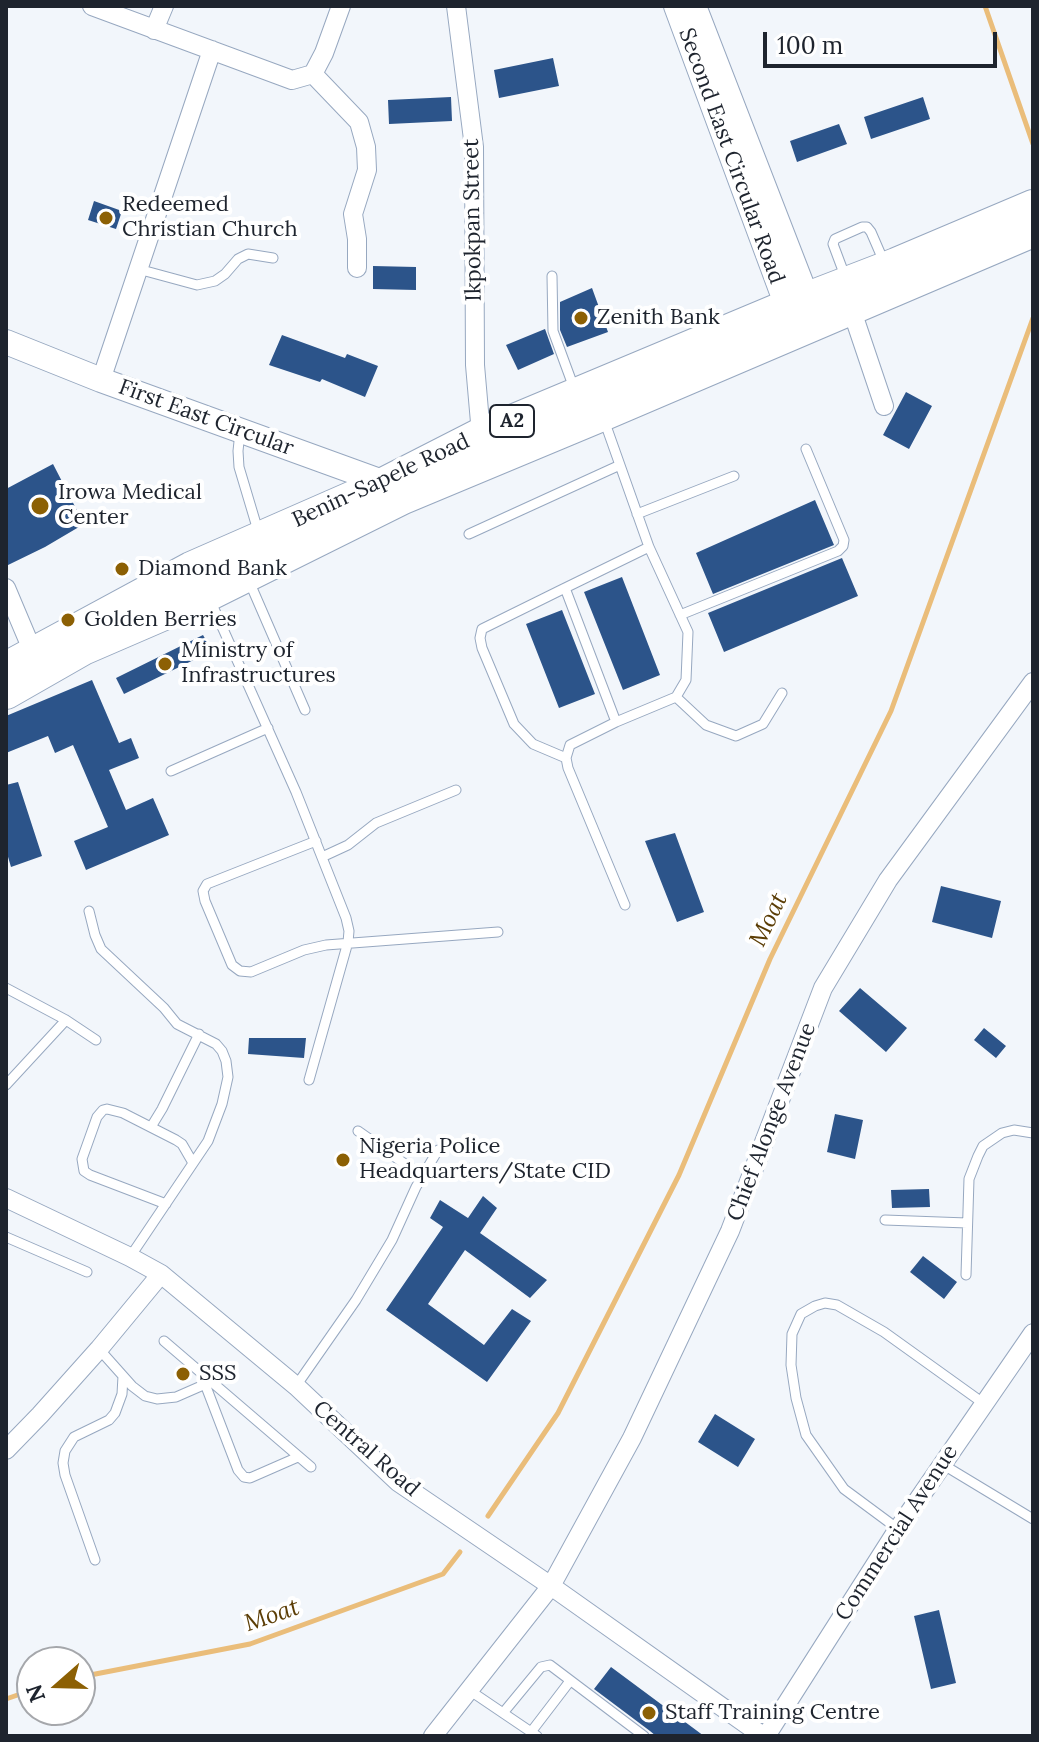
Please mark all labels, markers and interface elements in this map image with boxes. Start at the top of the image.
scale bar [767,16,1001,66]
street label: Second East Circular Road [672,25,790,287]
text: 100 m [777,30,843,61]
street label: Ikpokpan Street [458,138,488,302]
place label: Redeemed Christian Church [122,192,298,244]
marker: Redeemed Christian Church [97,209,115,227]
place label: Zenith Bank [597,305,720,331]
marker: Zenith Bank [572,309,590,327]
street label: First East Circular [115,374,297,462]
road number: A2 [490,405,534,437]
street label: Benin-Sapele Road [288,428,474,534]
place label: Irowa Medical Center [58,480,202,532]
marker: Irowa Medical Center [29,495,51,517]
place label: Diamond Bank [138,556,287,582]
marker: Diamond Bank [113,560,131,578]
place label: Golden Berries [84,607,237,633]
marker: Golden Berries [59,611,77,629]
place label: Ministry of Infrastructures [181,638,336,690]
marker: Ministry of Infrastructures [156,655,174,673]
water label: Moat [744,888,794,952]
street label: Chief Alonge Avenue [722,1019,822,1225]
place label: Nigeria Police Headquarters/State CID [359,1134,611,1186]
marker: Nigeria Police Headquarters/State CID [334,1151,352,1169]
place label: SSS [199,1361,236,1387]
marker: SSS [174,1365,192,1383]
street label: Central Road [307,1396,425,1502]
street label: Commercial Avenue [830,1440,964,1626]
water label: Moat [241,1593,303,1639]
north arrow [16,1646,96,1726]
text: N [19,1681,51,1706]
place label: Staff Training Centre [665,1700,880,1726]
marker: Staff Training Centre [640,1704,658,1722]

